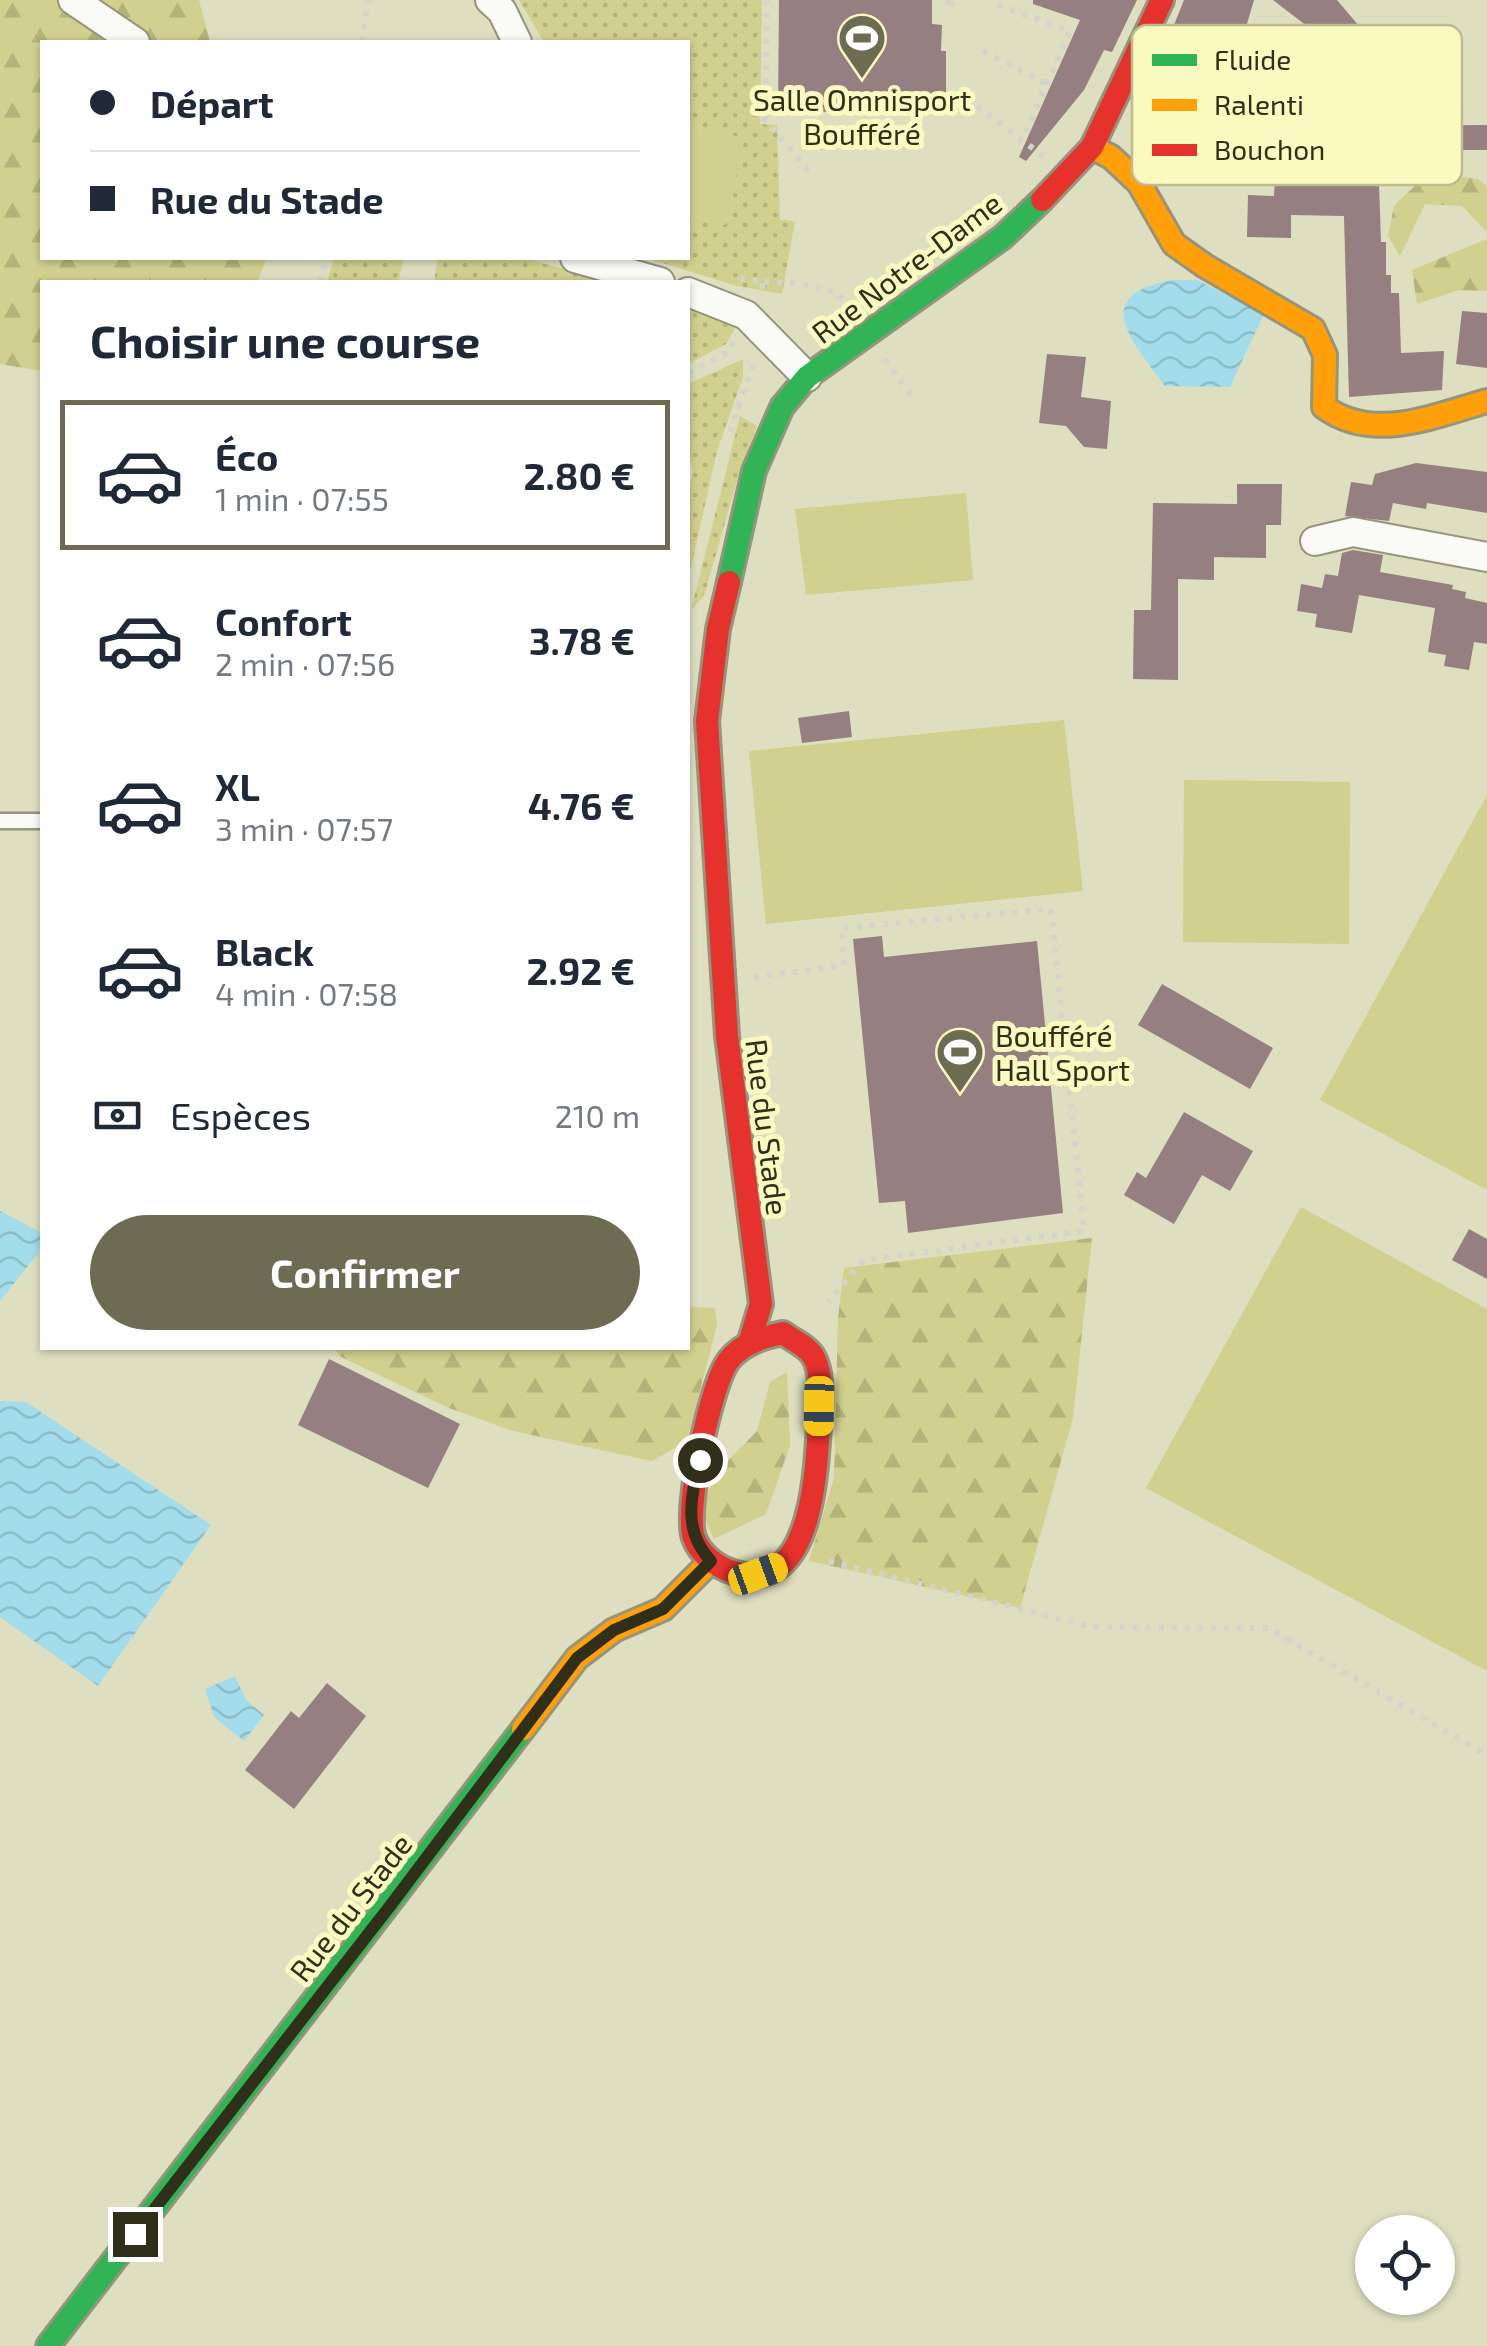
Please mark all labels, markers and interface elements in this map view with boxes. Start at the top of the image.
sports icon: Salle Omnisport Boufféré [836,12,888,80]
legend [1132,25,1462,185]
text: Fluide [1214,42,1291,76]
text: Départ [150,80,274,126]
place label: Salle Omnisport Boufféré [753,81,971,151]
text: Ralenti [1214,87,1304,121]
text: Bouchon [1214,132,1325,166]
text: Rue du Stade [150,176,384,222]
street label: Rue Notre-Dame [804,184,1008,350]
text: Choisir une course [90,313,480,367]
icon: car [95,430,185,520]
text: Éco [215,433,278,479]
text: 2.80 € [523,452,635,498]
text: 1 min · 07:55 [215,479,389,517]
icon: car [95,595,185,685]
text: Confort [215,598,352,644]
text: 3.78 € [529,617,635,663]
text: 2 min · 07:56 [215,644,395,682]
icon: car [95,760,185,850]
text: XL [215,763,260,809]
text: 4.76 € [528,782,635,828]
text: 3 min · 07:57 [215,809,393,847]
icon: car [95,925,185,1015]
text: Black [215,928,314,974]
text: 2.92 € [527,947,635,993]
text: 4 min · 07:58 [215,974,398,1012]
place label: Boufféré Hall Sport [995,1017,1130,1087]
sports icon: Boufféré Hall Sport [934,1026,986,1094]
street label: Rue du Stade [739,1037,797,1217]
icon: cash [90,1088,145,1143]
text: Espèces [170,1092,311,1138]
text: 210 m [555,1096,640,1134]
button: Confirmer [90,1215,640,1330]
car [803,1376,835,1436]
route start [678,1438,723,1483]
car [725,1550,791,1598]
street label: Rue du Stade [281,1826,419,1988]
route end [113,2212,158,2257]
map controls [1355,2215,1455,2315]
button: locate [1355,2215,1455,2315]

